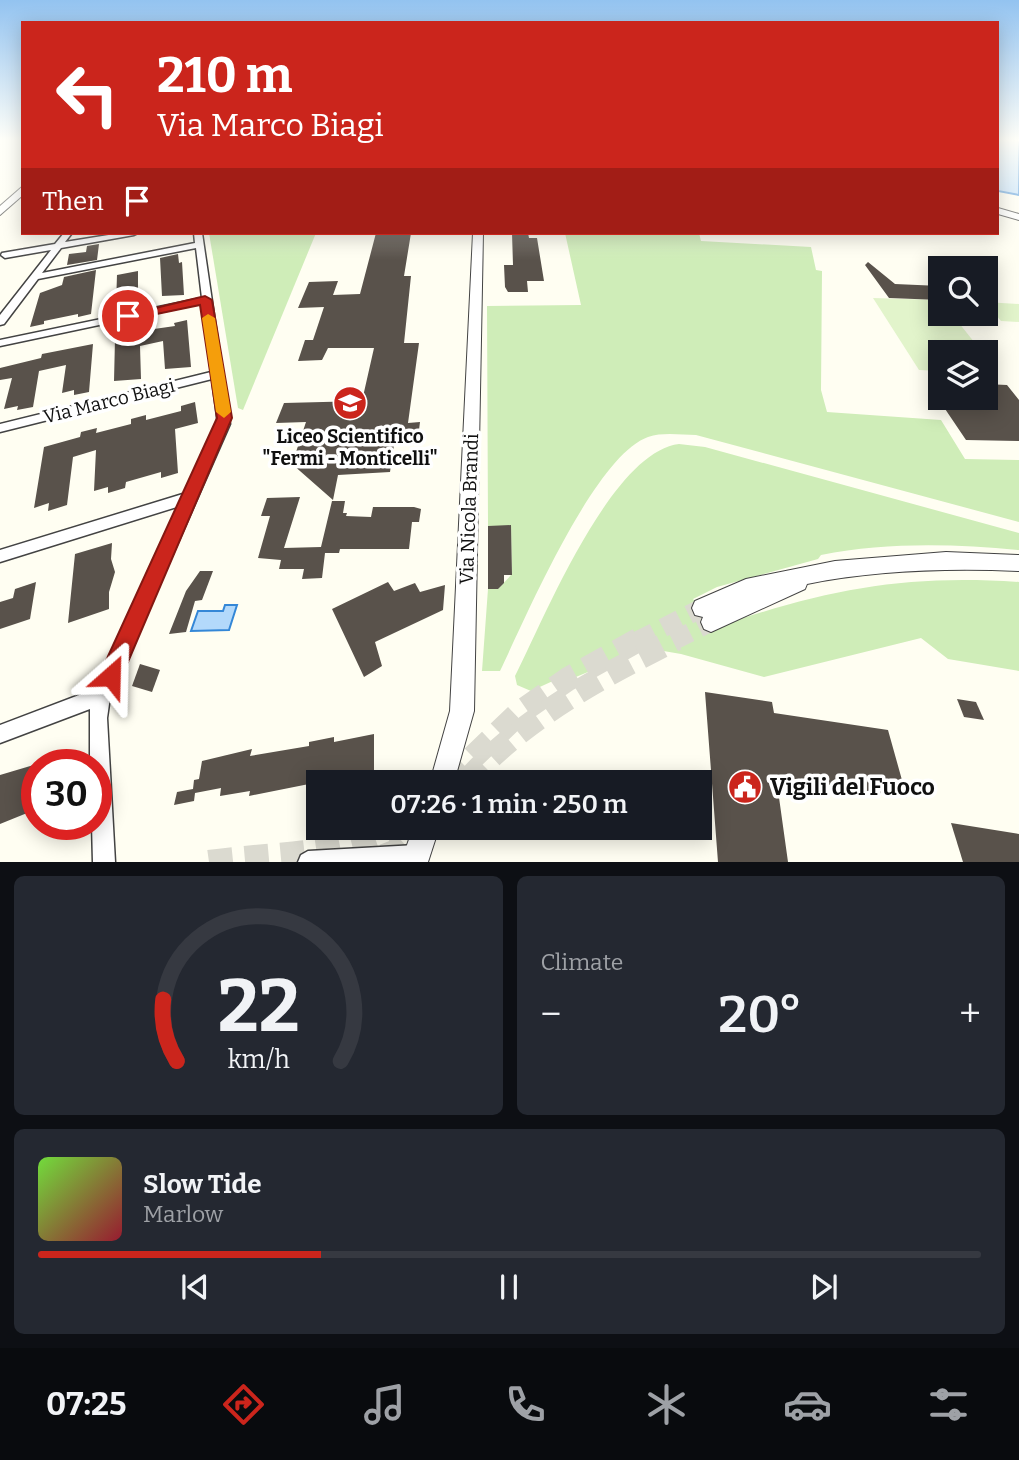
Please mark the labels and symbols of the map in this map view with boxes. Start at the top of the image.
pin [98,286,158,346]
street label: Via Marco Biagi [41,373,177,428]
school or university icon: Liceo Scientifico "Fermi - Monticelli" [331,384,369,422]
place label: Liceo Scientifico "Fermi - Monticelli" [262,425,438,470]
street label: Via Nicola Brandi [455,433,483,585]
position arrow [74,639,148,713]
speed limit sign: 30 [21,749,112,840]
public building icon: Vigili del Fuoco [726,768,764,806]
place label: Vigili del Fuoco [770,773,935,801]

